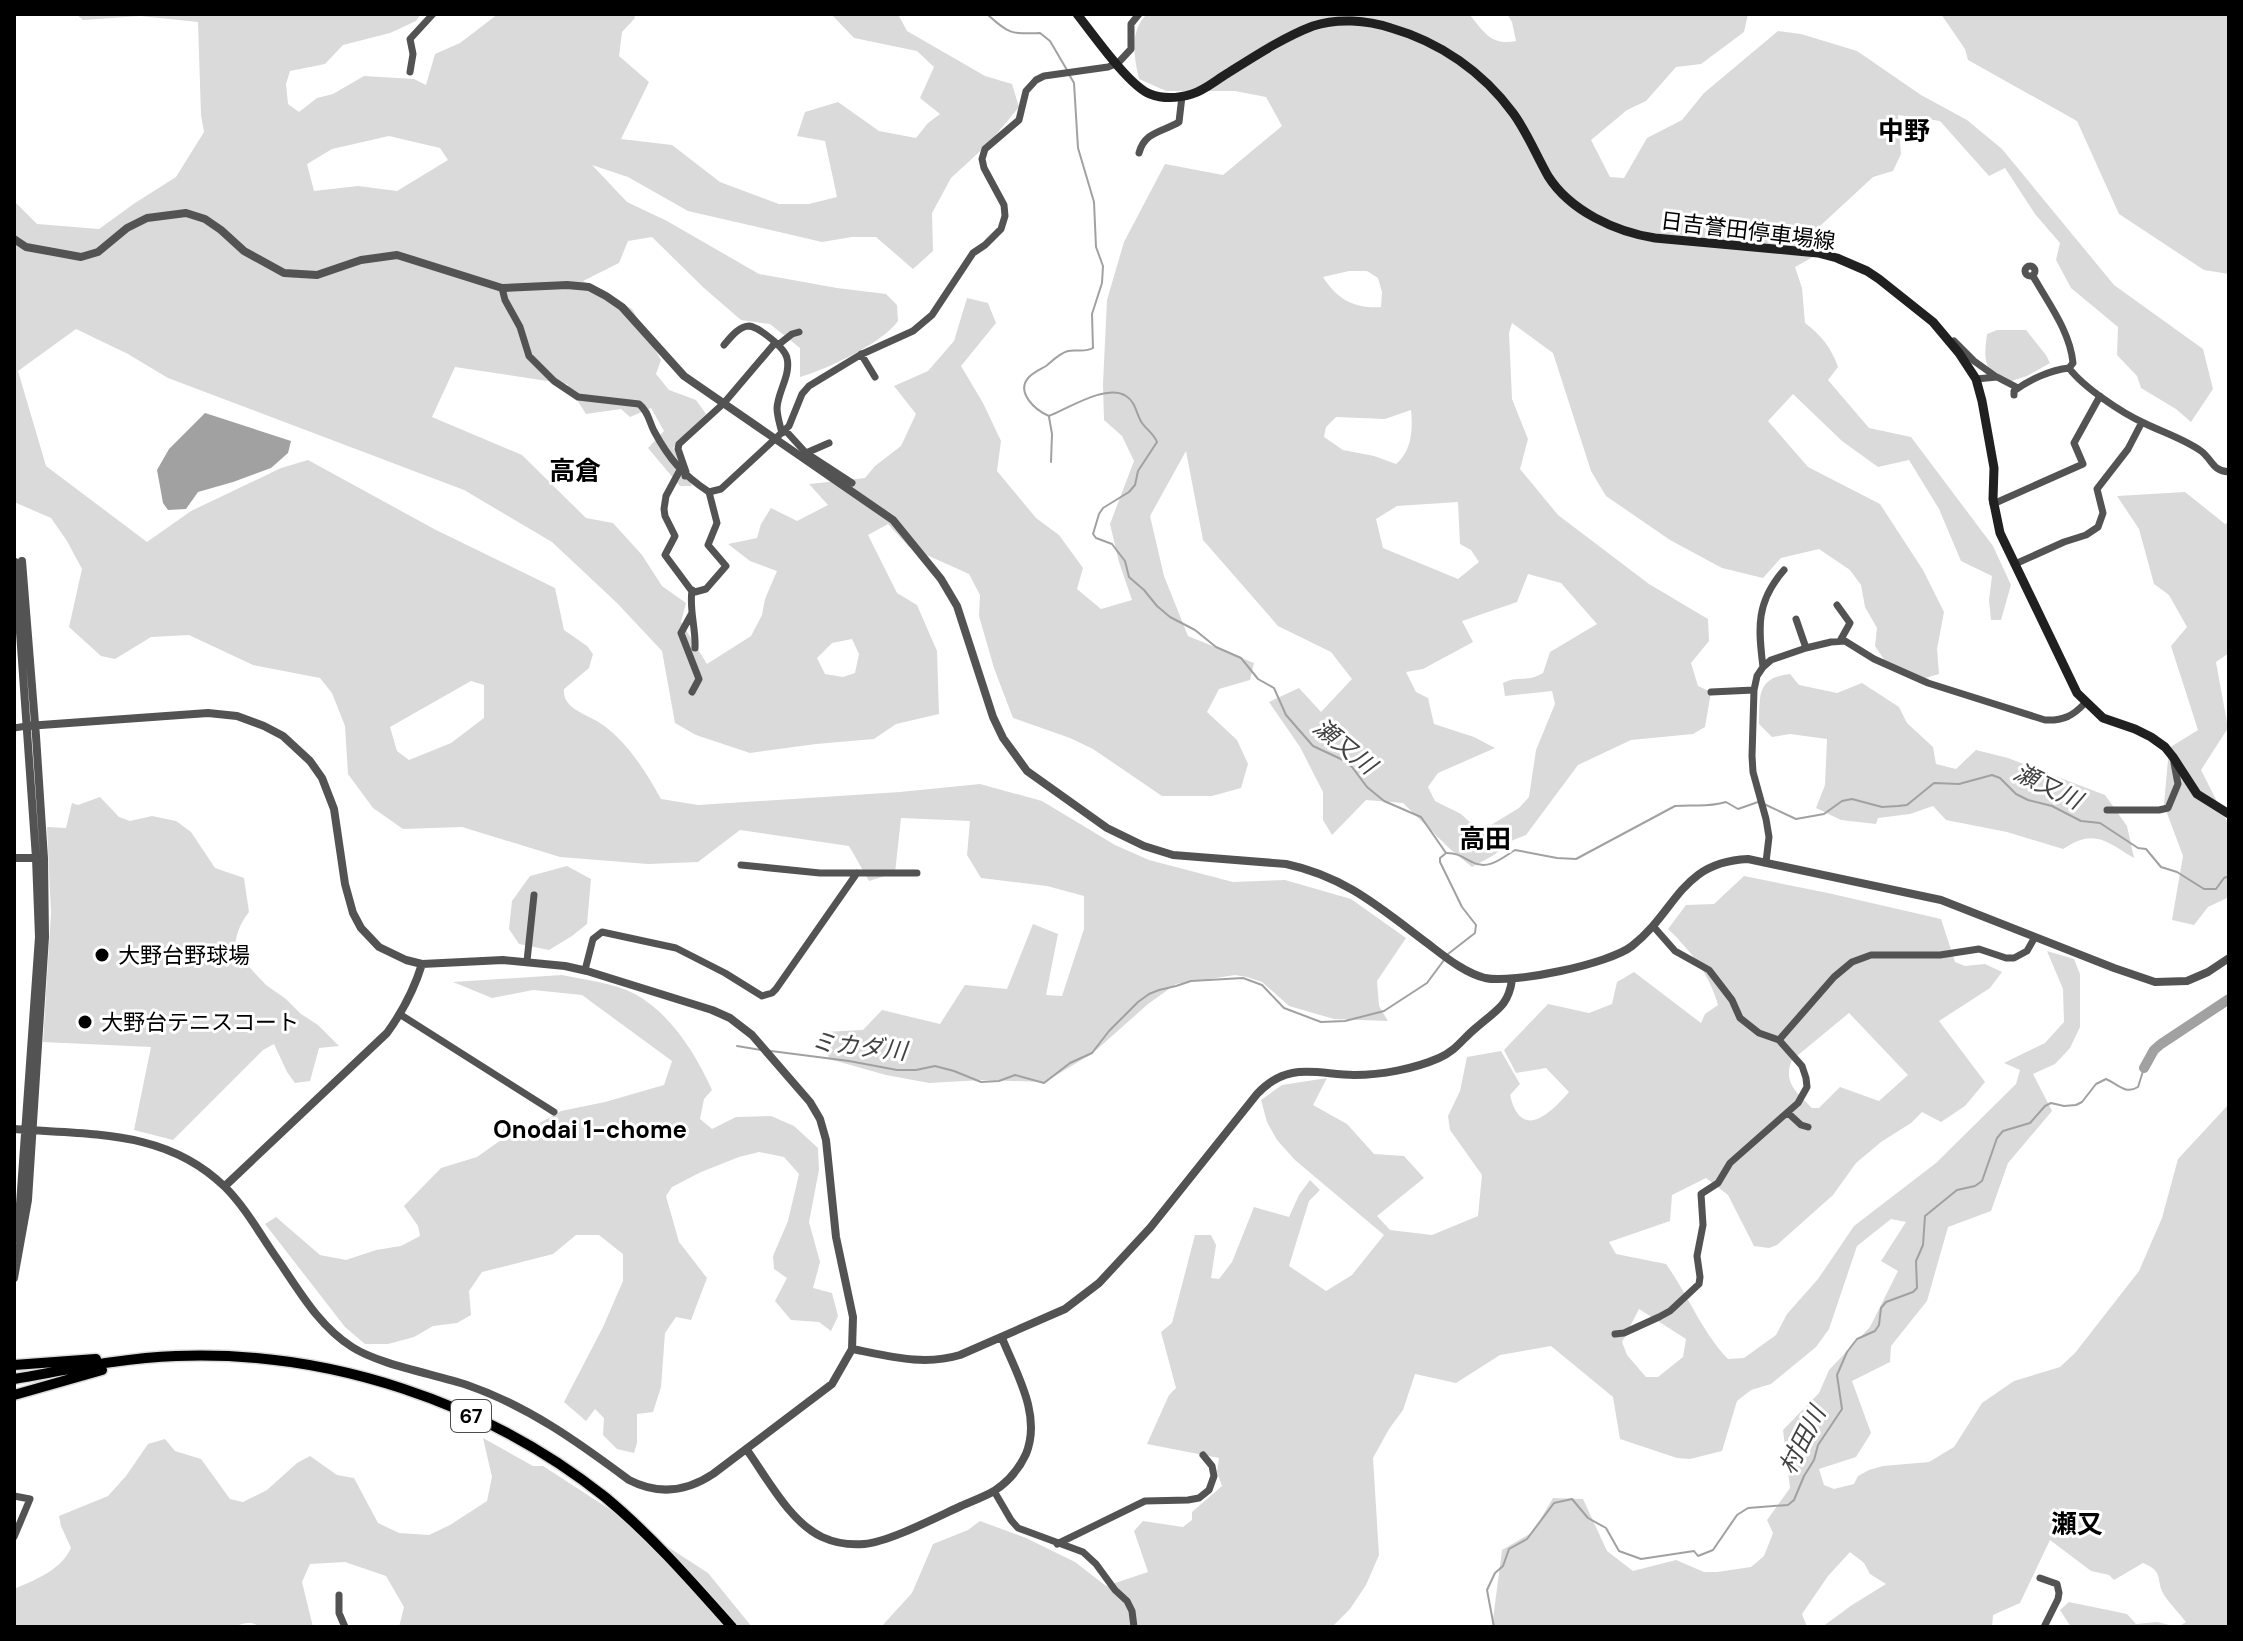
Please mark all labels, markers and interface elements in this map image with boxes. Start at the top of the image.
district label: 中野 [1878,114,1930,148]
street label: 日吉誉田停車場線 [1659,206,1837,256]
district label: 高倉 [549,454,601,488]
water label: 瀬又川 [1307,711,1385,783]
water label: 瀬又川 [2009,756,2090,817]
district label: 高田 [1459,822,1511,856]
place label: 大野台野球場 [118,941,250,970]
marker: 大野台野球場 [93,946,111,964]
place label: 大野台テニスコート [101,1008,299,1037]
marker: 大野台テニスコート [76,1013,94,1031]
water label: ミカダ川 [810,1026,911,1067]
district label: Onodai 1-chome [493,1114,687,1145]
water label: 村田川 [1772,1398,1834,1479]
road number: 67 [451,1400,491,1432]
district label: 瀬又 [2051,1507,2103,1541]

